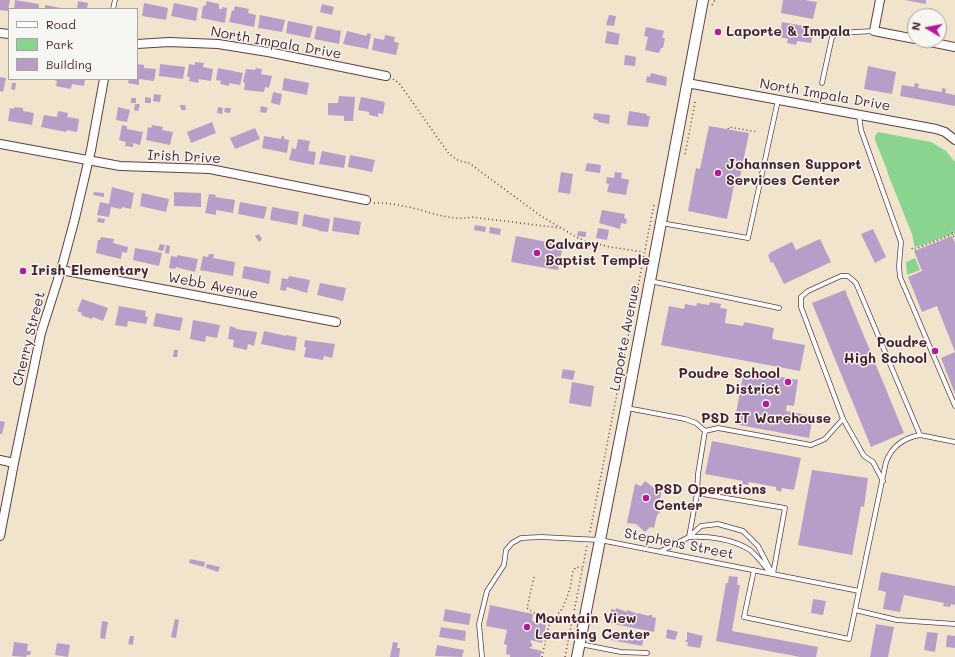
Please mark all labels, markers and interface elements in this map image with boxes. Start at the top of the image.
legend [8,8,138,80]
north arrow [907,8,947,48]
text: Road [46,16,76,32]
text: N [908,21,924,31]
street label: North Impala Drive [209,23,343,63]
place label: Laporte & Impala [726,24,851,40]
marker: Laporte & Impala [713,27,723,37]
text: Park [46,36,73,52]
text: Building [46,56,92,72]
street label: North Impala Drive [758,75,892,115]
street label: Irish Drive [147,147,221,167]
place label: Johannsen Support Services Center [726,157,861,190]
marker: Johannsen Support Services Center [713,168,723,178]
place label: Calvary Baptist Temple [545,237,650,270]
marker: Calvary Baptist Temple [532,248,542,258]
place label: Irish Elementary [31,263,149,279]
marker: Irish Elementary [18,266,28,276]
street label: Webb Avenue [166,269,260,303]
street label: Laporte Avenue [606,283,644,393]
street label: Cherry Street [9,290,49,388]
place label: Poudre High School [843,335,927,368]
marker: Poudre High School [930,346,940,356]
place label: Poudre School District [678,366,780,398]
marker: Poudre School District [783,377,793,387]
marker: PSD IT Warehouse [761,399,771,409]
place label: PSD IT Warehouse [701,411,831,427]
place label: PSD Operations Center [654,482,766,514]
marker: PSD Operations Center [641,493,651,503]
street label: Stephens Street [623,525,735,563]
place label: Mountain View Learning Center [535,611,650,644]
marker: Mountain View Learning Center [522,622,532,632]

